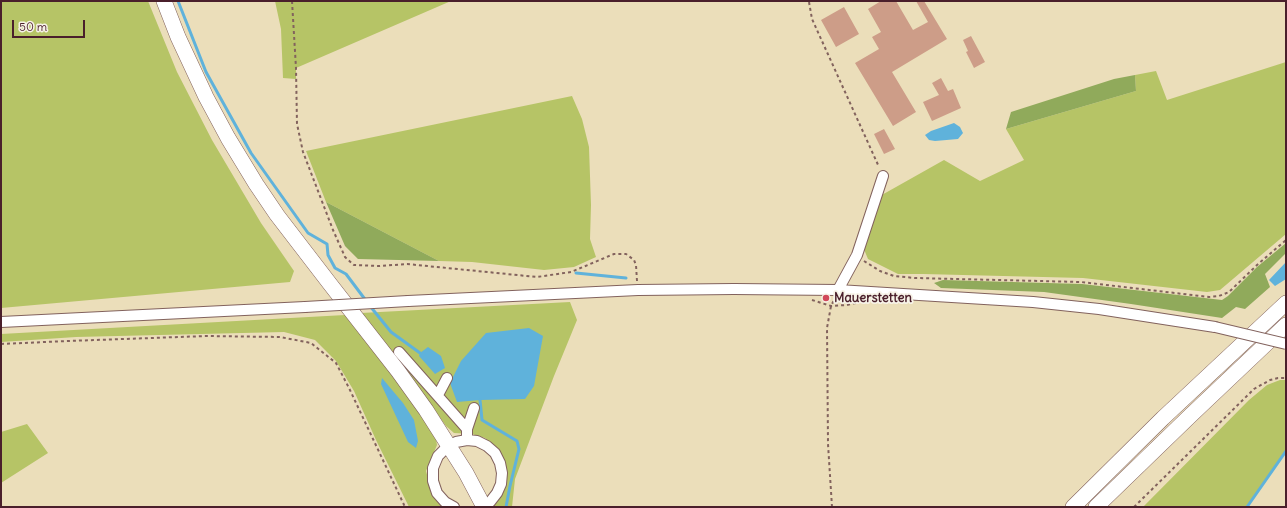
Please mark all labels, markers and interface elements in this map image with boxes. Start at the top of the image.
scale bar [14,12,87,38]
text: 50 m [19,19,47,34]
place label: Mauerstetten [834,290,912,306]
marker: Mauerstetten [821,293,831,303]

